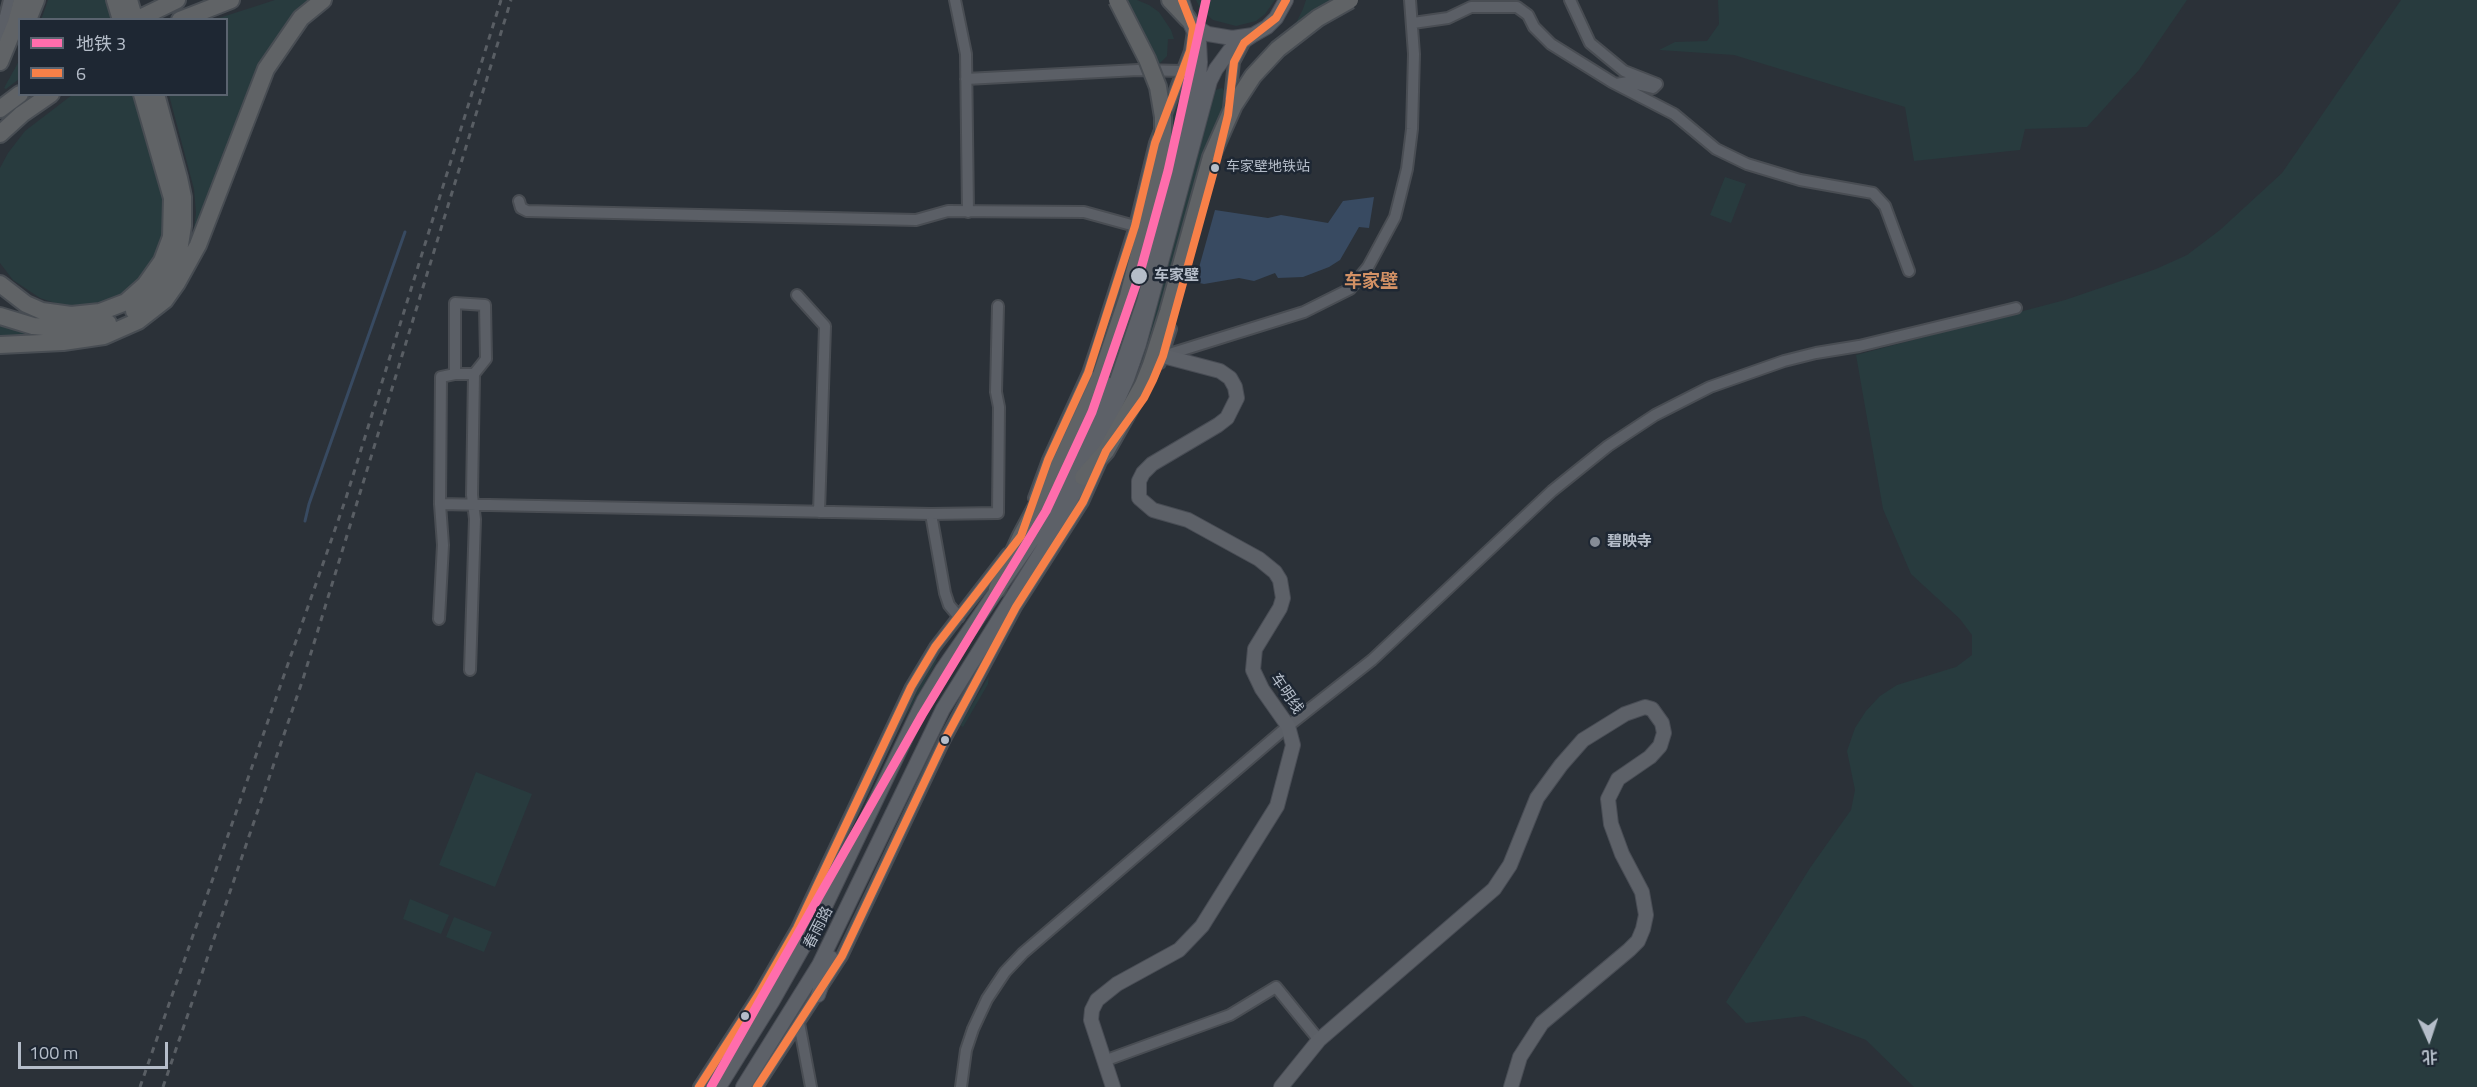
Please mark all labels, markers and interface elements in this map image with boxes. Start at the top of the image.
legend [18,18,228,96]
text: 地铁 3 [76,30,126,57]
text: 6 [76,60,86,87]
place label: 车家壁地铁站 [1226,160,1310,176]
marker: 车家壁地铁站 [1209,162,1221,174]
marker: 车家壁 [1129,266,1149,286]
place label: 车家壁 [1154,267,1199,285]
district label: 车家壁 [1344,272,1398,294]
place label: 碧映寺 [1607,533,1652,551]
marker: 碧映寺 [1588,535,1602,549]
street label: 车明线 [1266,670,1306,718]
unlabelled marker [939,734,951,746]
street label: 春雨路 [801,904,837,952]
north arrow [2399,1009,2459,1069]
unlabelled marker [739,1010,751,1022]
scale bar [21,1030,171,1068]
text: 100 m [29,1039,78,1066]
text: 北 [2421,1045,2439,1069]

